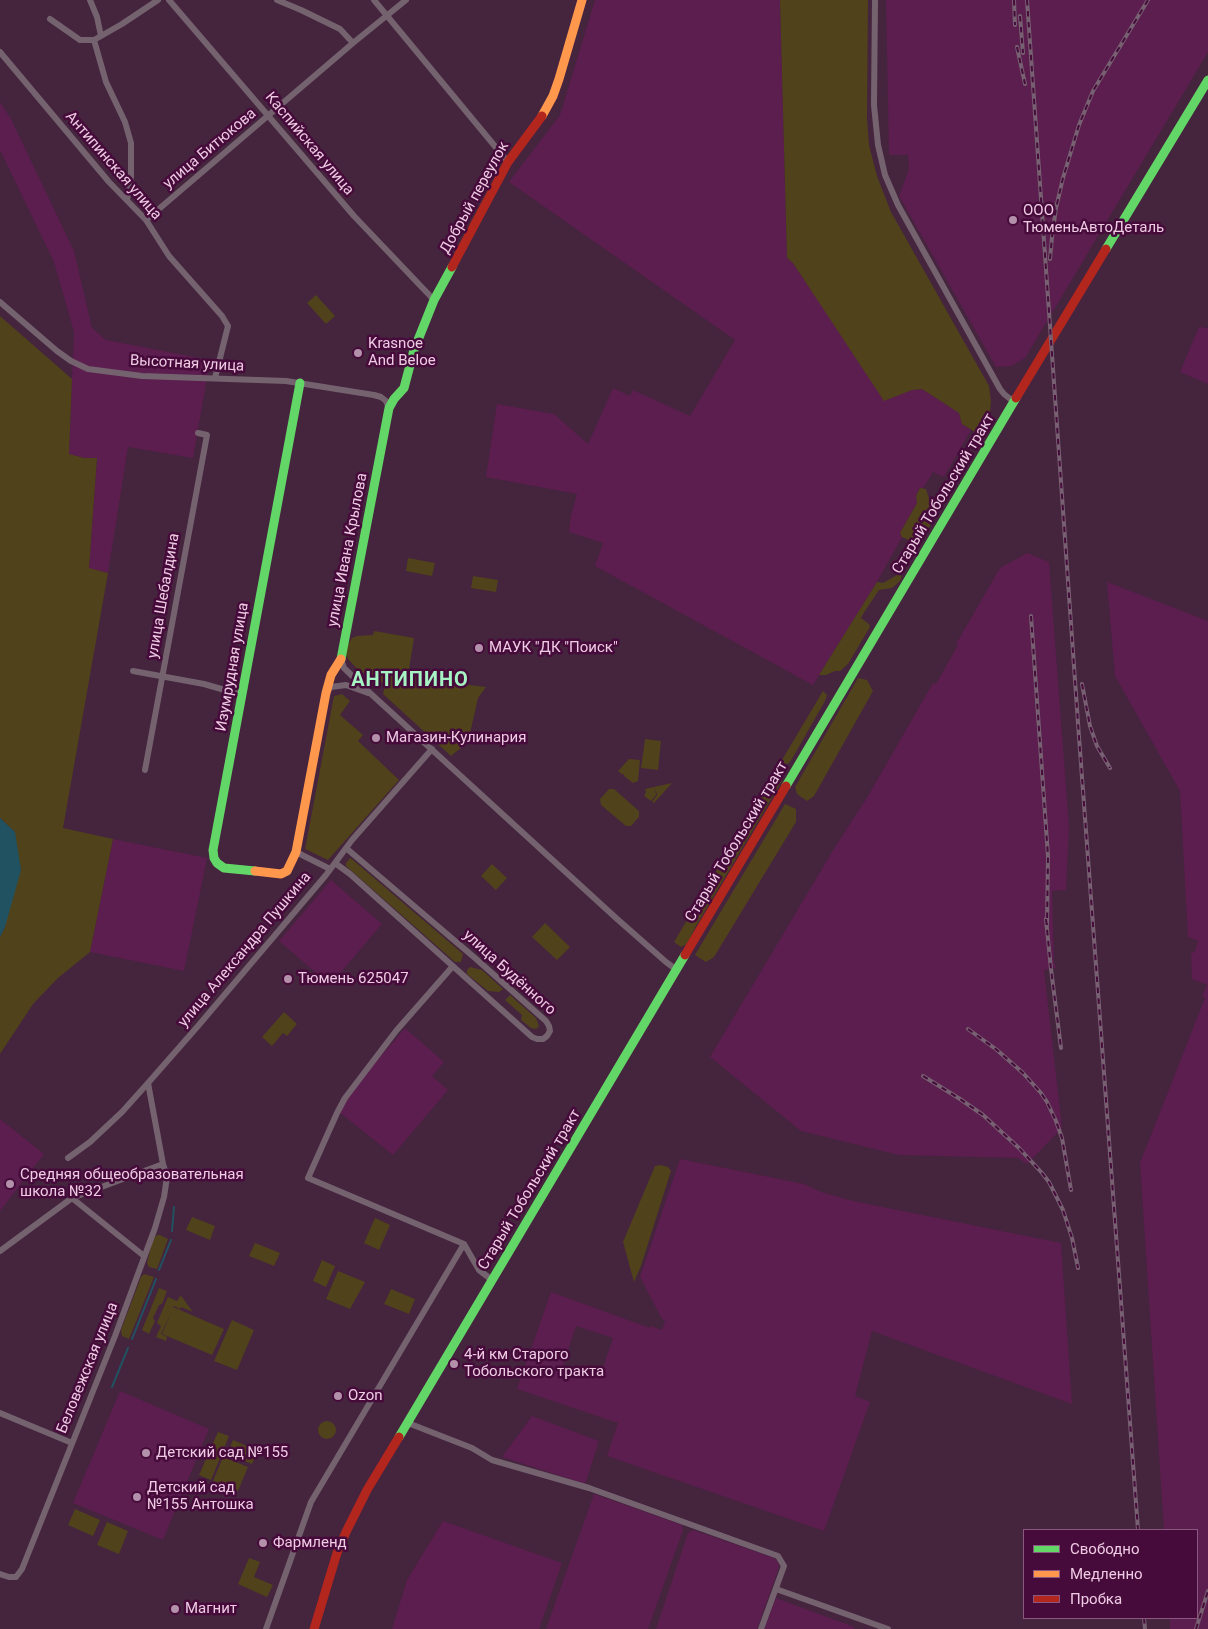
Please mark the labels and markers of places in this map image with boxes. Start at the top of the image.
place label: ООО ТюменьАвтоДеталь [1023,202,1164,237]
marker: ООО ТюменьАвтоДеталь [1007,214,1019,226]
place label: Krasnoe And Beloe [368,335,436,370]
marker: Krasnoe And Beloe [352,347,364,359]
place label: МАУК "ДК "Поиск" [489,639,618,657]
marker: МАУК "ДК "Поиск" [473,642,485,654]
place label: Магазин-Кулинария [386,729,526,747]
marker: Магазин-Кулинария [370,732,382,744]
place label: Тюмень 625047 [298,970,409,988]
marker: Тюмень 625047 [282,973,294,985]
place label: Средняя общеобразовательная школа №32 [20,1166,244,1201]
marker: Средняя общеобразовательная школа №32 [4,1178,16,1190]
place label: 4-й км Старого Тобольского тракта [464,1346,604,1381]
marker: 4-й км Старого Тобольского тракта [448,1358,460,1370]
place label: Ozon [348,1387,382,1405]
marker: Ozon [332,1390,344,1402]
place label: Детский сад №155 [156,1444,288,1462]
marker: Детский сад №155 [140,1447,152,1459]
place label: Детский сад №155 Антошка [147,1479,254,1514]
marker: Детский сад №155 Антошка [131,1491,143,1503]
place label: Фармленд [273,1534,347,1552]
marker: Фармленд [257,1537,269,1549]
place label: Магнит [185,1600,237,1618]
marker: Магнит [169,1603,181,1615]

